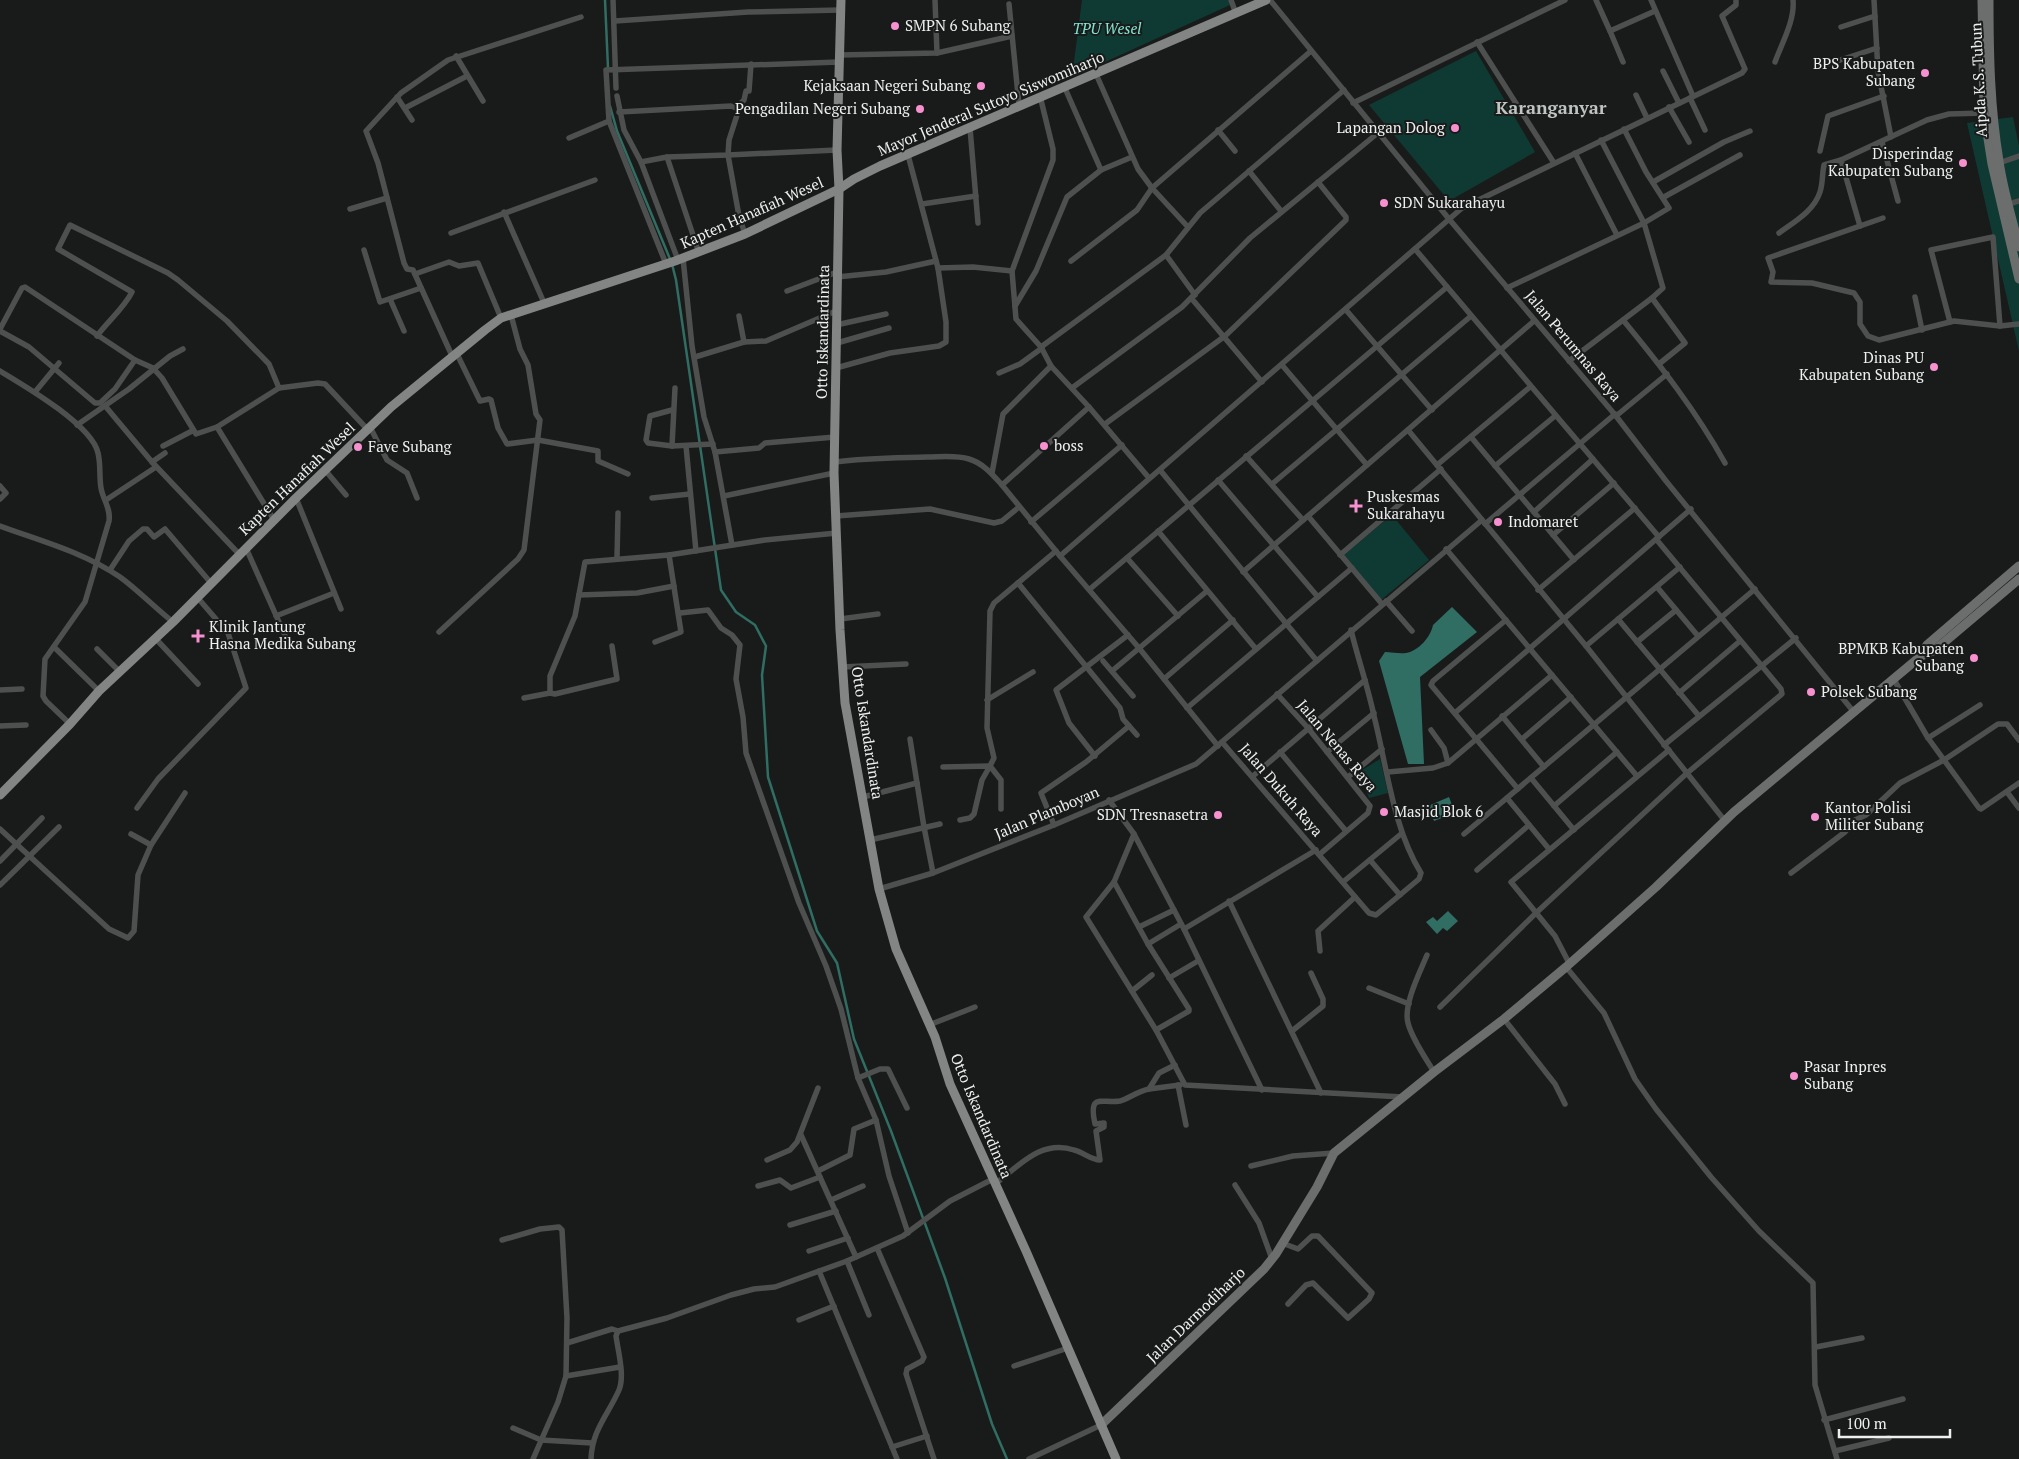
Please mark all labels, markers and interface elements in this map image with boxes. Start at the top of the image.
place label: SMPN 6 Subang [905,15,1012,35]
park label: TPU Wesel [1073,18,1142,38]
marker: SMPN 6 Subang [889,20,901,32]
street label: Aipda K.S. Tubun [1965,22,1991,138]
street label: Mayor Jenderal Sutoyo Siswomiharjo [874,46,1107,160]
place label: BPS Kabupaten Subang [1813,53,1916,90]
marker: BPS Kabupaten Subang [1919,67,1931,79]
place label: Kejaksaan Negeri Subang [804,75,972,95]
marker: Kejaksaan Negeri Subang [975,80,987,92]
district label: Karanganyar [1495,95,1607,119]
place label: Pengadilan Negeri Subang [735,98,911,118]
marker: Pengadilan Negeri Subang [914,103,926,115]
place label: Lapangan Dolog [1337,117,1446,137]
marker: Lapangan Dolog [1449,122,1461,134]
place label: Disperindag Kabupaten Subang [1828,143,1954,180]
marker: Disperindag Kabupaten Subang [1957,157,1969,169]
street label: Kapten Hanafiah Wesel [677,172,826,253]
place label: SDN Sukarahayu [1394,192,1506,212]
marker: SDN Sukarahayu [1378,197,1390,209]
street label: Otto Iskandardinata [811,264,833,399]
street label: Jalan Perumnas Raya [1521,285,1627,406]
place label: Dinas PU Kabupaten Subang [1799,347,1925,384]
marker: Dinas PU Kabupaten Subang [1928,361,1940,373]
street label: Kapten Hanafiah Wesel [234,417,359,539]
place label: boss [1054,435,1083,455]
place label: Fave Subang [368,436,453,456]
marker: boss [1038,440,1050,452]
marker: Fave Subang [352,441,364,453]
place label: Puskesmas Sukarahayu [1367,486,1445,523]
marker: Puskesmas Sukarahayu [1349,499,1363,513]
place label: Indomaret [1508,511,1579,531]
marker: Indomaret [1492,516,1504,528]
place label: Klinik Jantung Hasna Medika Subang [209,616,357,653]
marker: Klinik Jantung Hasna Medika Subang [191,629,205,643]
place label: BPMKB Kabupaten Subang [1838,638,1965,675]
marker: BPMKB Kabupaten Subang [1968,652,1980,664]
street label: Otto Iskandardinata [848,665,888,801]
place label: Polsek Subang [1821,681,1918,701]
marker: Polsek Subang [1805,686,1817,698]
street label: Jalan Nenas Raya [1293,695,1383,796]
street label: Jalan Dukuh Raya [1236,738,1328,841]
street label: Jalan Plamboyan [991,781,1102,843]
place label: Kantor Polisi Militer Subang [1825,797,1924,834]
place label: Masjid Blok 6 [1394,801,1483,821]
place label: SDN Tresnasetra [1097,804,1208,824]
marker: Masjid Blok 6 [1378,806,1390,818]
marker: SDN Tresnasetra [1212,809,1224,821]
marker: Kantor Polisi Militer Subang [1809,811,1821,823]
street label: Otto Iskandardinata [946,1050,1018,1182]
place label: Pasar Inpres Subang [1804,1056,1886,1093]
marker: Pasar Inpres Subang [1788,1070,1800,1082]
street label: Jalan Darmodiharjo [1142,1262,1249,1367]
scale bar [1839,1406,1950,1438]
text: 100 m [1846,1413,1887,1433]

